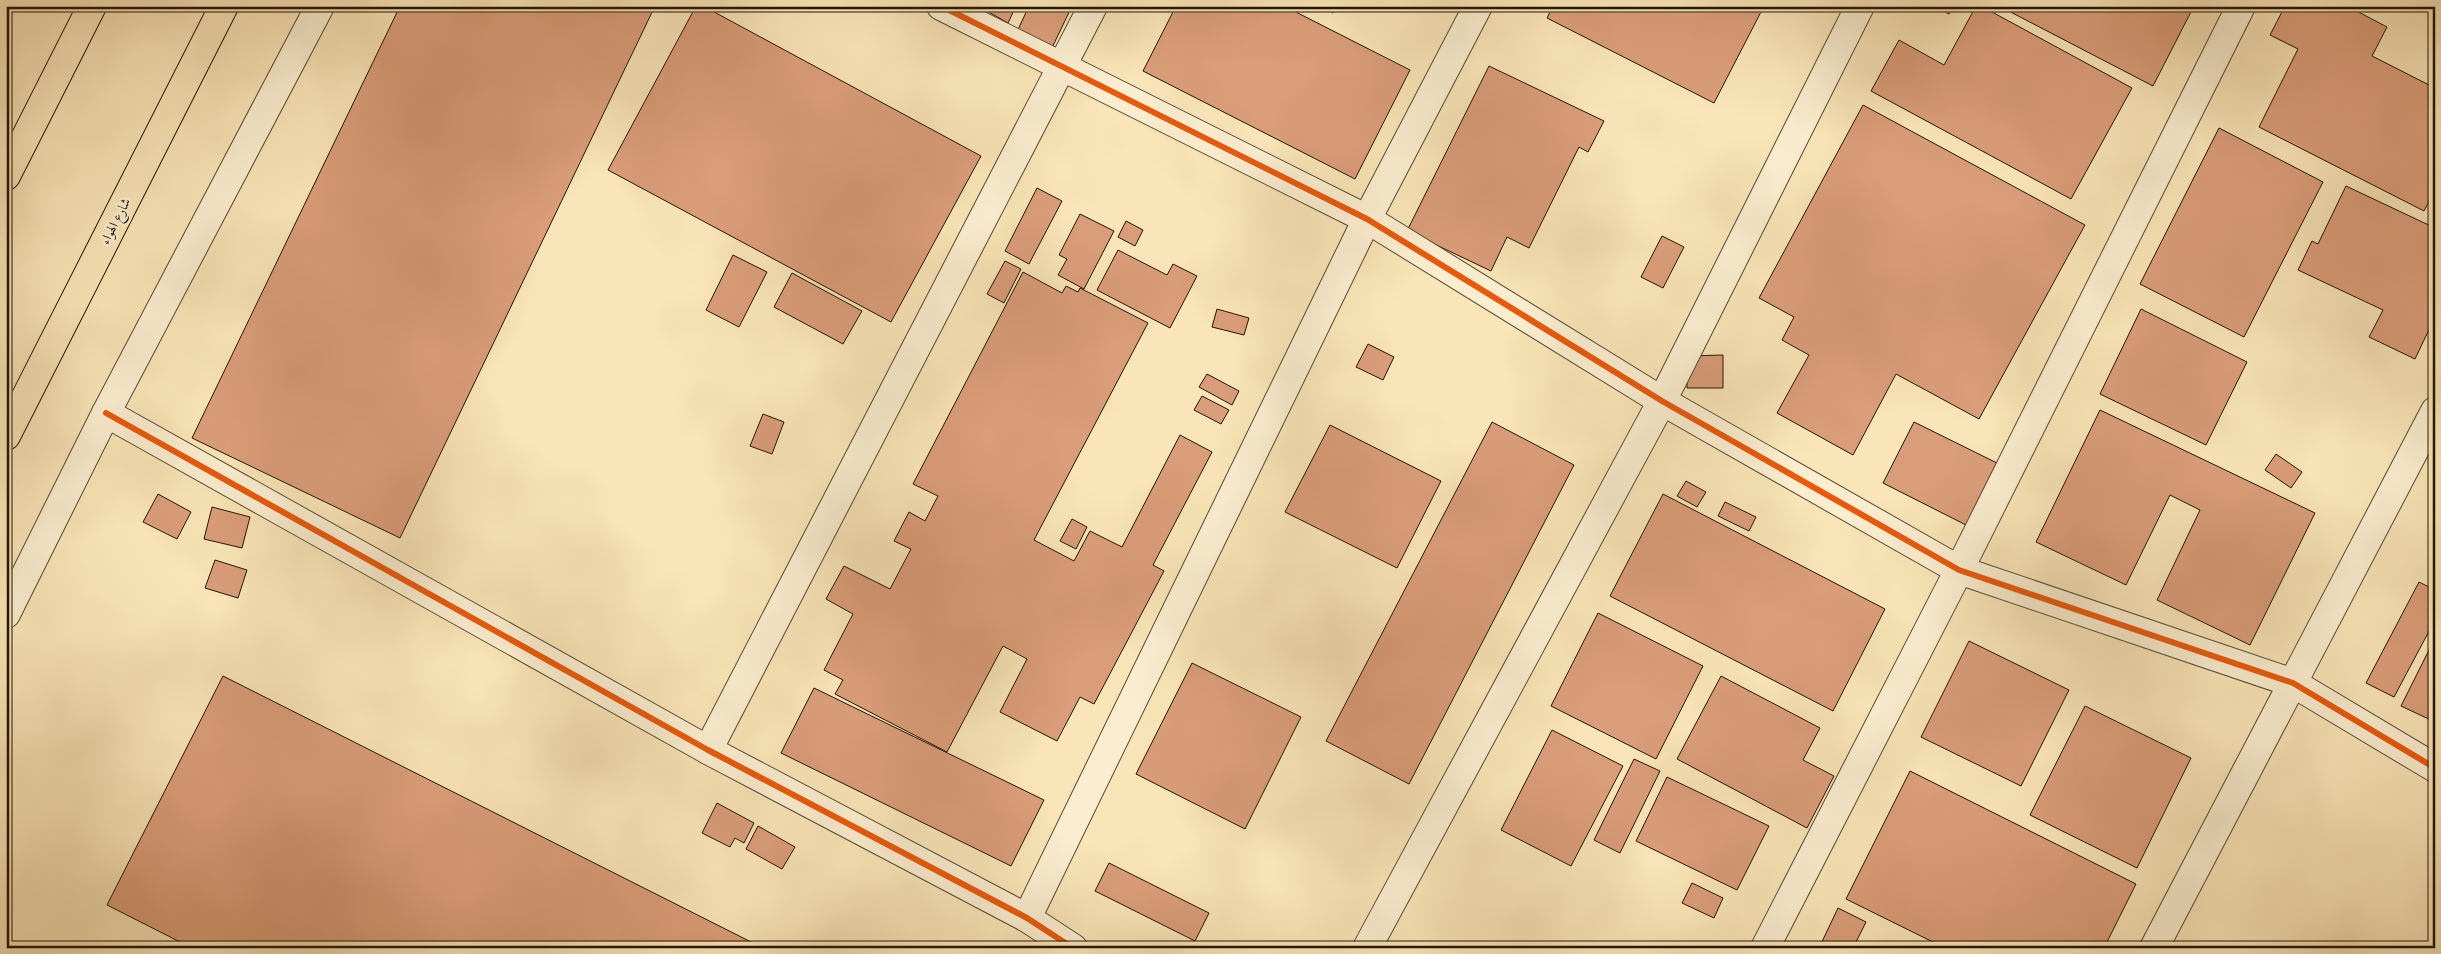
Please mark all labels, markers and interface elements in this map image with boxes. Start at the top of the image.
street label: شارع الهواء [97,195,137,249]

